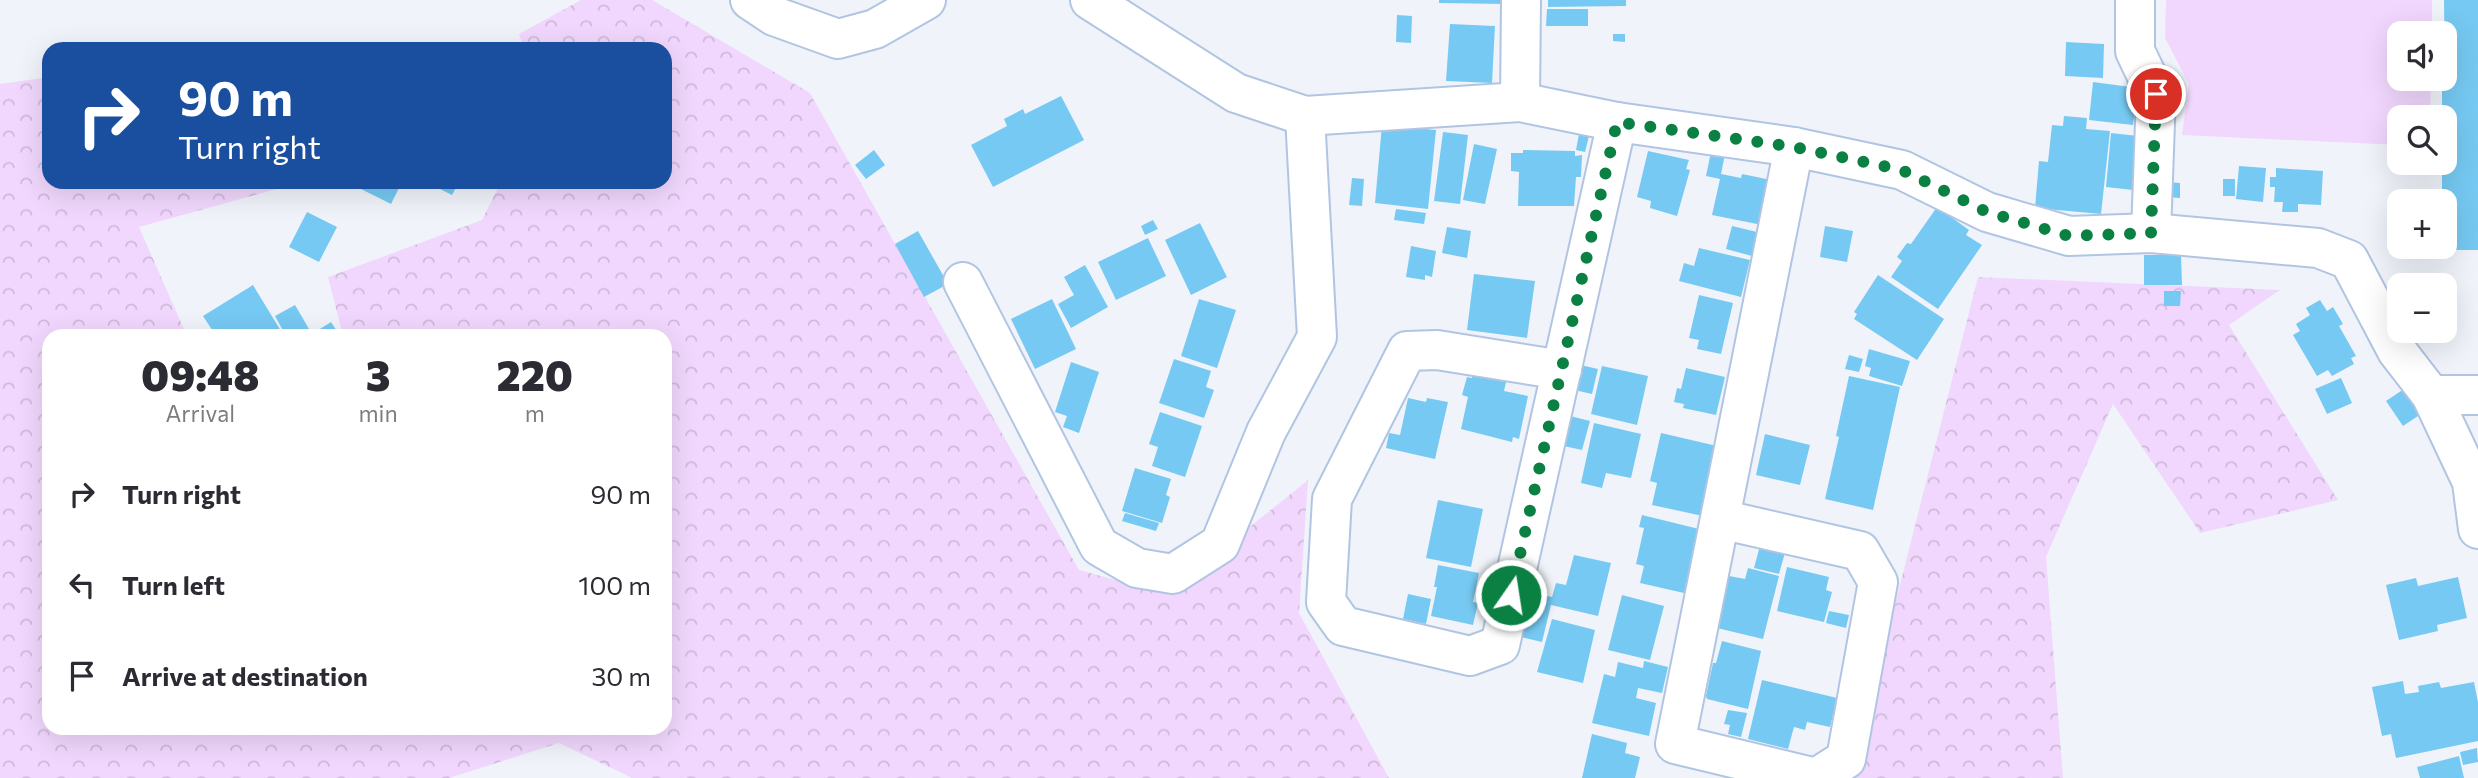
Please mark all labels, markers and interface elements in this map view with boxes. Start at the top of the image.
map controls [2387,21,2457,343]
button: sound [2387,21,2457,91]
pin [2126,64,2186,124]
text: 90 m [178,66,293,126]
icon: right [63,70,154,161]
icon: arrive [2137,75,2175,113]
button: search [2387,105,2457,175]
text: Turn right [178,126,321,166]
button: + [2387,189,2457,259]
button: − [2387,273,2457,343]
text: 09:48 [141,348,259,400]
text: 3 [366,348,390,400]
text: 220 [497,348,573,400]
text: Arrival [165,399,235,427]
text: min [358,399,398,427]
text: m [525,399,545,427]
icon: right [63,475,101,513]
text: Turn right [122,478,241,509]
text: 90 m [591,478,651,509]
position arrow [1474,558,1548,632]
icon: left [63,566,101,604]
text: Turn left [122,569,225,600]
text: 100 m [578,569,651,600]
icon: arrive [63,657,101,695]
text: Arrive at destination [122,660,368,691]
text: 30 m [592,660,651,691]

